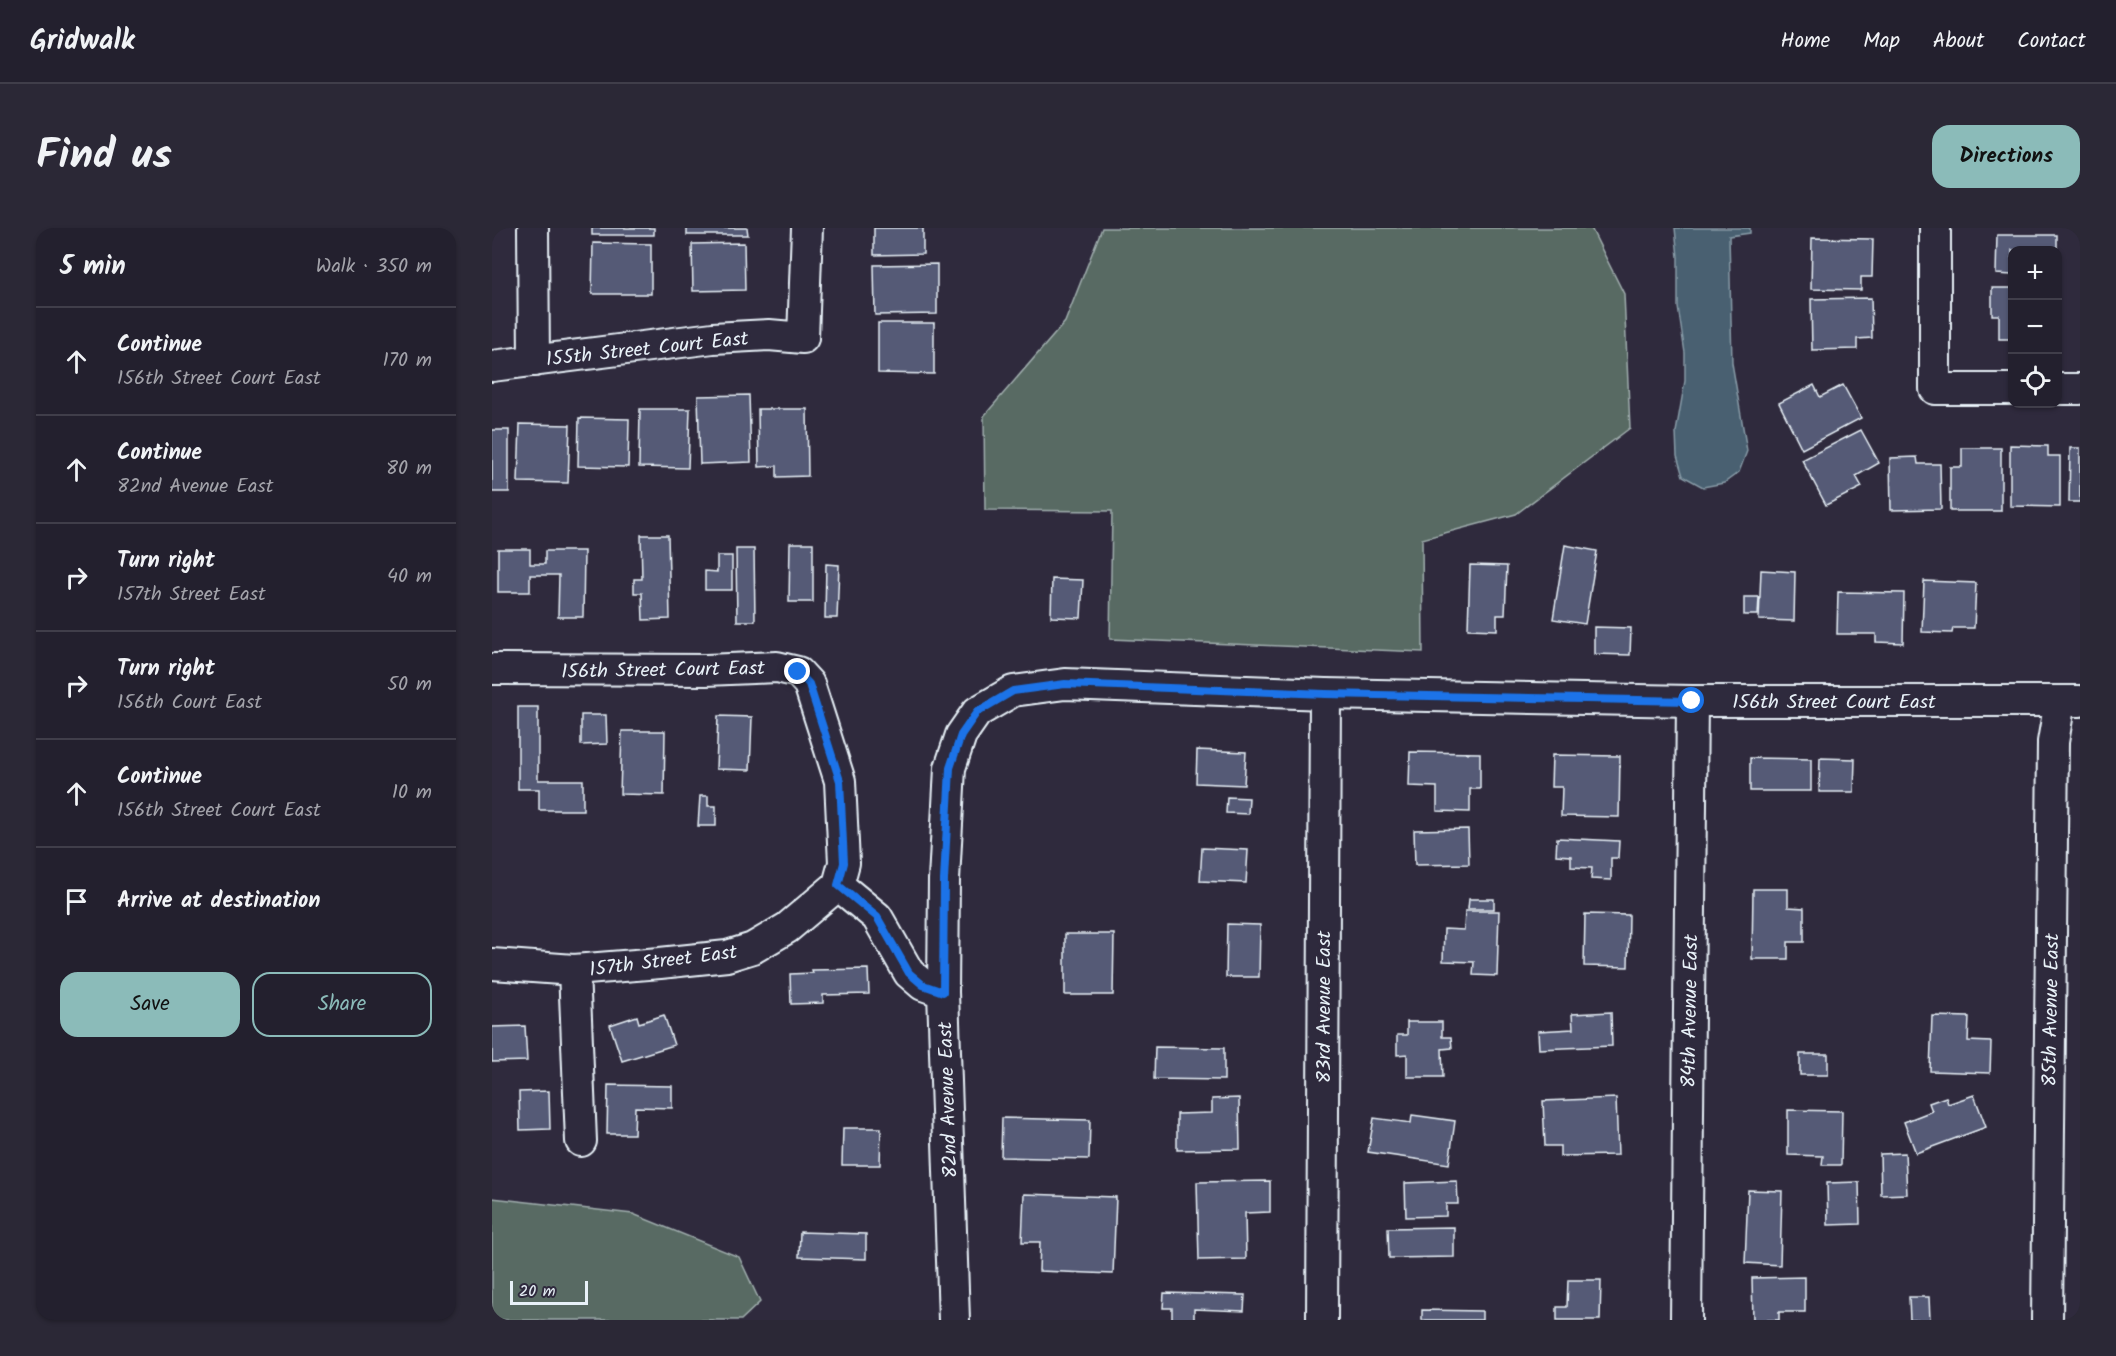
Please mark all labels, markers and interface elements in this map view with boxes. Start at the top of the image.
text: Gridwalk [30,19,135,64]
text: Home [1781,25,1830,58]
text: Map [1863,25,1900,58]
text: About [1933,25,1984,58]
text: Contact [2017,25,2086,58]
text: Find us [36,123,172,190]
button: Directions [1932,125,2080,188]
text: 5 min [60,246,126,288]
map controls [2008,246,2062,408]
button: + [2008,246,2062,300]
text: Walk · 350 m [316,251,432,283]
button: − [2008,300,2062,354]
street label: 155th Street Court East [544,323,750,377]
text: Continue [117,328,202,363]
icon: ahead [60,345,93,378]
text: 170 m [383,345,432,377]
button: locate [2008,354,2062,408]
text: 156th Street Court East [117,363,321,395]
text: Continue [117,436,202,471]
icon: ahead [60,453,93,486]
text: 80 m [386,453,432,485]
text: 82nd Avenue East [117,471,274,503]
text: Turn right [117,544,215,579]
icon: right [60,561,93,594]
text: 40 m [387,561,432,593]
text: 157th Street East [117,579,266,611]
text: Turn right [117,652,215,687]
street label: 156th Street Court East [561,653,765,689]
route end [784,658,810,684]
icon: right [60,669,93,702]
text: 50 m [387,669,432,701]
text: 156th Court East [117,687,262,719]
route start [1678,687,1704,713]
street label: 156th Street Court East [1732,687,1936,719]
text: Continue [117,760,202,795]
icon: ahead [60,777,93,810]
text: 10 m [392,777,432,809]
text: 156th Street Court East [117,795,321,827]
text: Arrive at destination [117,884,320,919]
icon: arrive [60,885,93,918]
street label: 83rd Avenue East [1309,931,1341,1083]
street label: 85th Avenue East [2035,933,2069,1087]
street label: 84th Avenue East [1674,934,1708,1088]
street label: 157th Street East [587,937,739,987]
button: Save [60,972,240,1037]
button: Share [252,972,432,1037]
street label: 82nd Avenue East [930,1021,968,1179]
scale bar [510,1278,588,1306]
text: 20 m [519,1279,555,1304]

